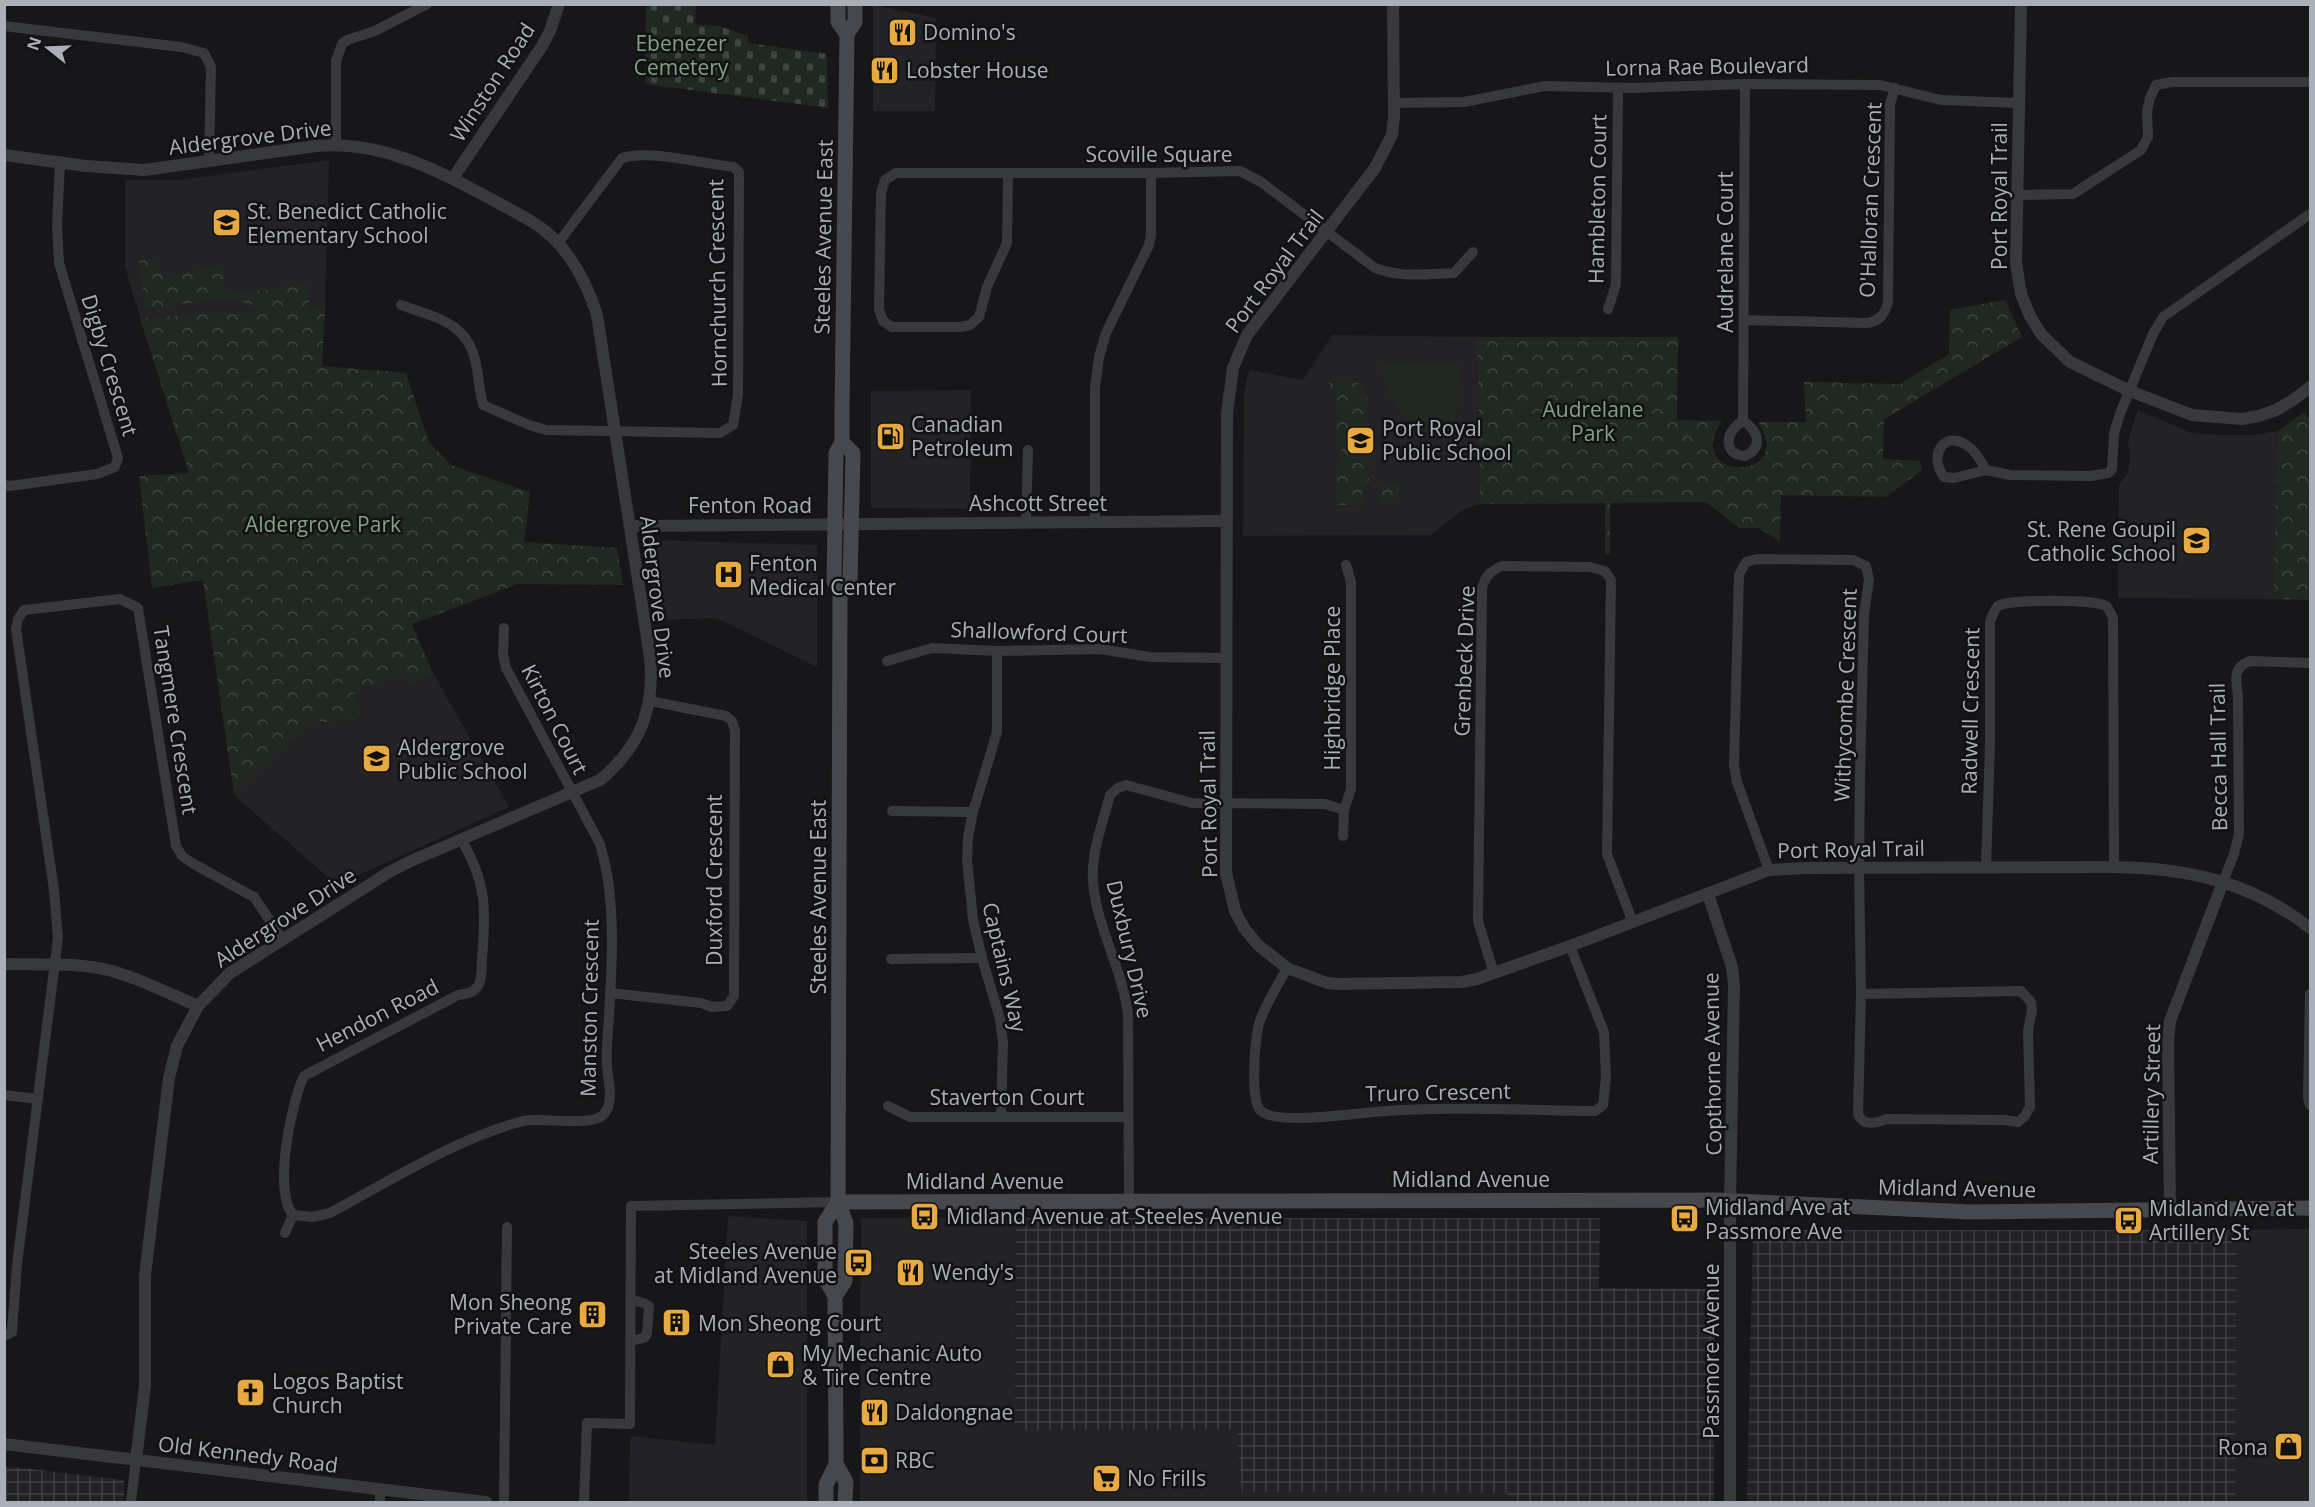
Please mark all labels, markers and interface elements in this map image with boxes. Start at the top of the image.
restaurant icon: Domino's [886,16,918,48]
street label: Winston Road [443,17,541,147]
north arrow [18,18,78,78]
place label: Domino's [923,18,1016,46]
park label: Ebenezer Cemetery [634,29,729,81]
text: N [21,34,46,53]
street label: Lorna Rae Boulevard [1605,50,1809,82]
restaurant icon: Lobster House [869,54,901,86]
place label: Lobster House [906,56,1049,84]
street label: O'Halloran Crescent [1853,102,1887,298]
street label: Aldergrove Drive [167,113,333,161]
street label: Hambleton Court [1582,114,1612,284]
street label: Port Royal Trail [1985,122,2013,270]
street label: Steeles Avenue East [807,139,839,335]
street label: Scoville Square [1085,140,1233,168]
street label: Audrelane Court [1711,171,1739,333]
street label: Hornchurch Crescent [701,179,733,387]
place label: St. Benedict Catholic Elementary School [247,197,447,249]
street label: Port Royal Trail [1218,204,1330,338]
school or university icon: St. Benedict Catholic Elementary School [210,207,242,239]
street label: Digby Crescent [75,291,145,439]
park label: Audrelane Park [1542,395,1644,447]
place label: Canadian Petroleum [911,410,1014,462]
place label: Port Royal Public School [1382,414,1512,466]
fuel station icon: Canadian Petroleum [874,420,906,452]
school or university icon: Port Royal Public School [1345,424,1377,456]
street label: Ashcott Street [969,489,1107,517]
street label: Fenton Road [688,491,812,519]
park label: Aldergrove Park [245,510,401,538]
street label: Aldergrove Drive [634,514,682,680]
place label: St. Rene Goupil Catholic School [2027,515,2176,567]
school or university icon: St. Rene Goupil Catholic School [2181,525,2213,557]
place label: Fenton Medical Center [749,549,896,601]
hospital icon: Fenton Medical Center [712,559,744,591]
street label: Grenbeck Drive [1447,585,1481,737]
street label: Withycombe Crescent [1827,588,1863,802]
street label: Highbridge Place [1318,606,1346,770]
street label: Shallowford Court [950,615,1128,649]
street label: Tangmere Crescent [147,624,205,816]
street label: Radwell Crescent [1955,627,1985,795]
street label: Kirton Court [515,659,595,779]
street label: Becca Hall Trail [2203,683,2233,831]
street label: Port Royal Trail [1193,730,1223,878]
place label: Aldergrove Public School [398,733,528,785]
school or university icon: Aldergrove Public School [361,743,393,775]
street label: Duxford Crescent [700,794,728,966]
street label: Steeles Avenue East [804,800,832,994]
street label: Port Royal Trail [1777,834,1925,864]
street label: Aldergrove Drive [209,861,361,973]
street label: Duxbury Drive [1101,877,1159,1021]
street label: Captains Way [976,899,1034,1035]
street label: Manston Crescent [573,919,605,1097]
street label: Hendon Road [311,972,443,1058]
street label: Copthorne Avenue [1696,972,1728,1156]
street label: Artillery Street [2136,1024,2166,1164]
street label: Truro Crescent [1365,1077,1511,1107]
street label: Staverton Court [930,1083,1084,1111]
street label: Midland Avenue [1392,1165,1550,1193]
street label: Midland Avenue [906,1167,1064,1195]
street label: Midland Avenue [1878,1173,2036,1203]
place label: Midland Ave at Passmore Ave [1705,1193,1850,1245]
place label: Midland Ave at Artillery St [2149,1194,2294,1246]
bus stop icon: Midland Avenue at Steeles Avenue [909,1200,941,1232]
place label: Midland Avenue at Steeles Avenue [946,1202,1283,1230]
bus stop icon: Midland Ave at Passmore Ave [1668,1203,1700,1235]
bus stop icon: Midland Ave at Artillery St [2112,1204,2144,1236]
place label: Steeles Avenue at Midland Avenue [654,1237,837,1289]
bus stop icon: Steeles Avenue at Midland Avenue [842,1247,874,1279]
restaurant icon: Wendy's [895,1256,927,1288]
place label: Wendy's [932,1258,1014,1286]
street label: Passmore Avenue [1697,1263,1725,1439]
place label: Mon Sheong Private Care [449,1288,572,1340]
building icon: Mon Sheong Private Care [577,1298,609,1330]
building icon: Mon Sheong Court [661,1307,693,1339]
place label: Mon Sheong Court [698,1309,881,1337]
place label: My Mechanic Auto & Tire Centre [802,1339,982,1391]
shop icon: My Mechanic Auto & Tire Centre [765,1349,797,1381]
place label: Logos Baptist Church [272,1367,403,1419]
church icon: Logos Baptist Church [235,1377,267,1409]
restaurant icon: Daldongnae [858,1396,890,1428]
place label: Daldongnae [895,1398,1013,1426]
street label: Old Kennedy Road [156,1429,340,1479]
shop icon: Rona [2273,1431,2305,1463]
place label: Rona [2218,1433,2268,1461]
bank icon: RBC [858,1444,890,1476]
place label: RBC [895,1446,935,1474]
supermarket icon: No Frills [1090,1462,1122,1494]
place label: No Frills [1127,1464,1206,1492]

